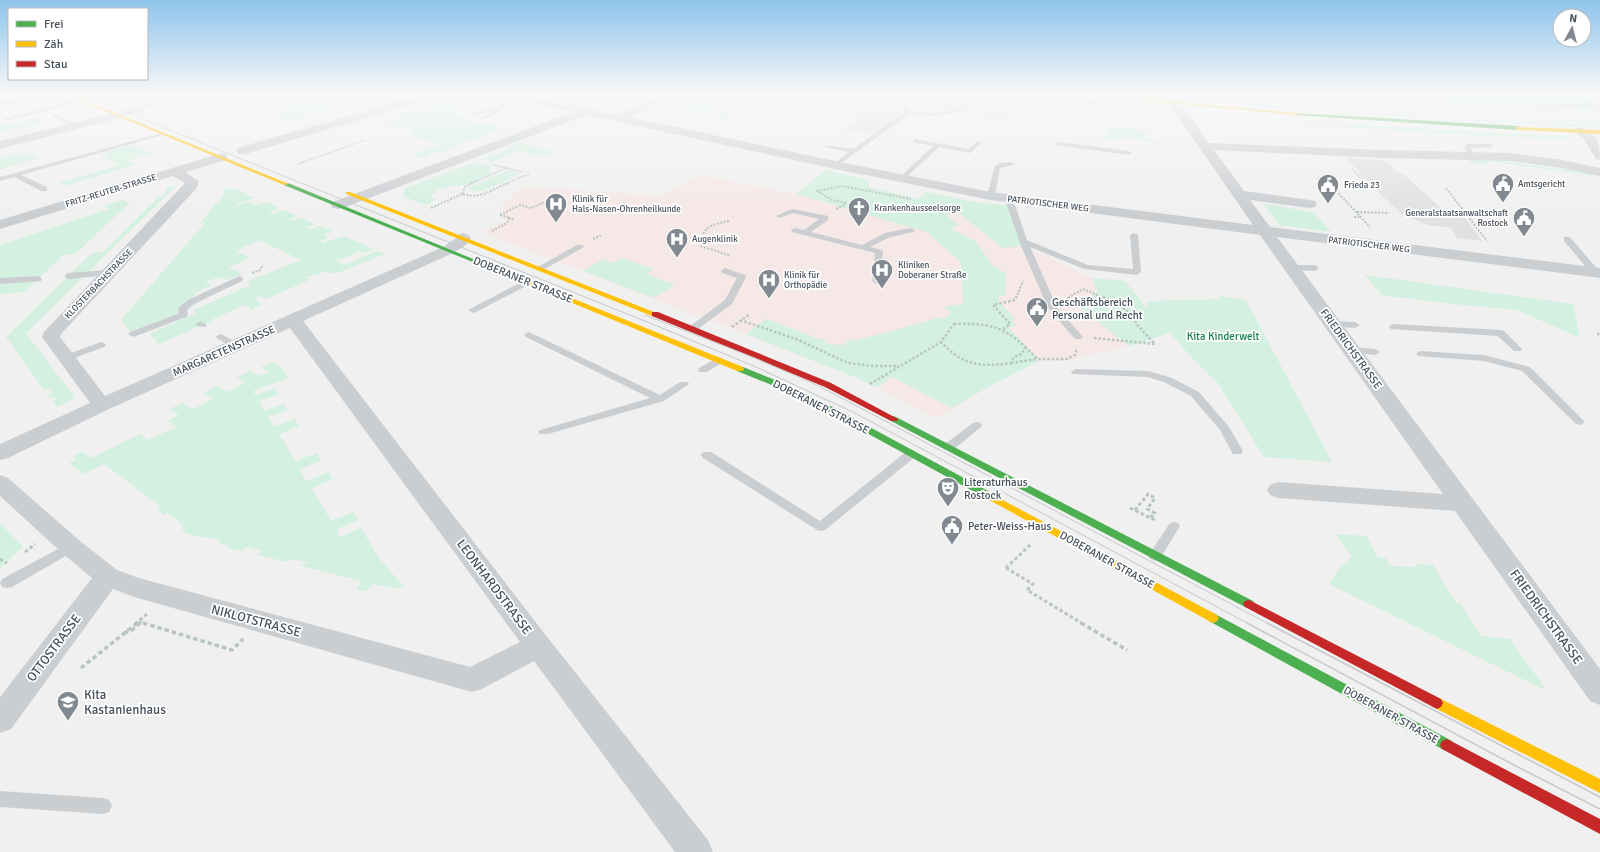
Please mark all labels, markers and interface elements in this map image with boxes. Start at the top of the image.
legend [8,8,148,80]
north arrow [1552,8,1592,48]
text: N [1569,12,1578,25]
text: Frei [44,17,63,32]
text: Zäh [44,37,63,52]
text: Stau [44,57,68,72]
public building icon: Amtsgericht [1490,171,1516,204]
street label: FRITZ-REUTER-STRASSE [64,172,158,210]
public building icon: Frieda 23 [1315,172,1341,205]
place label: Amtsgericht [1518,179,1565,190]
place label: Frieda 23 [1344,180,1380,191]
hospital icon: Klinik für Hals-Nasen-Ohrenheilkunde [543,191,569,224]
place label: Klinik für Hals-Nasen-Ohrenheilkunde [572,194,681,215]
street label: PATRIOTISCHER WEG [1007,194,1090,214]
church icon: Krankenhausseelsorge [846,195,872,228]
place label: Krankenhausseelsorge [874,203,961,214]
public building icon: Generalstaatsanwaltschaft Rostock [1511,205,1537,238]
place label: Generalstaatsanwaltschaft Rostock [1405,208,1508,229]
hospital icon: Augenklinik [664,226,690,259]
place label: Augenklinik [692,234,738,245]
street label: PATRIOTISCHER WEG [1328,235,1411,255]
street label: KLOSTERBACHSTRASSE [63,247,135,321]
street label: DOBERANER STRASSE [471,254,575,306]
hospital icon: Kliniken Doberaner Straße [869,257,895,290]
place label: Kliniken Doberaner Straße [898,260,967,281]
hospital icon: Klinik für Orthopädie [756,267,782,300]
place label: Klinik für Orthopädie [784,270,828,291]
public building icon: Geschäftsbereich Personal und Recht [1024,295,1050,328]
place label: Geschäftsbereich Personal und Recht [1052,296,1143,322]
street label: FRIEDRICHSTRASSE [1318,306,1384,392]
street label: MARGARETENSTRASSE [171,323,277,379]
park label: Kita Kinderwelt [1187,330,1259,343]
street label: DOBERANER STRASSE [771,377,871,437]
theatre icon: Literaturhaus Rostock [935,475,961,508]
place label: Literaturhaus Rostock [964,476,1028,502]
public building icon: Peter-Weiss-Haus [939,513,965,546]
place label: Peter-Weiss-Haus [968,520,1051,533]
street label: DOBERANER STRASSE [1057,529,1157,591]
street label: LEONHARDSTRASSE [453,536,535,638]
street label: FRIEDRICHSTRASSE [1506,566,1586,668]
street label: NIKLOTSTRASSE [209,601,303,641]
street label: OTTOSTRASSE [23,611,85,685]
street label: DOBERANER STRASSE [1341,684,1441,746]
place label: Kita Kastanienhaus [84,687,166,718]
school or university icon: Kita Kastanienhaus [55,689,81,722]

